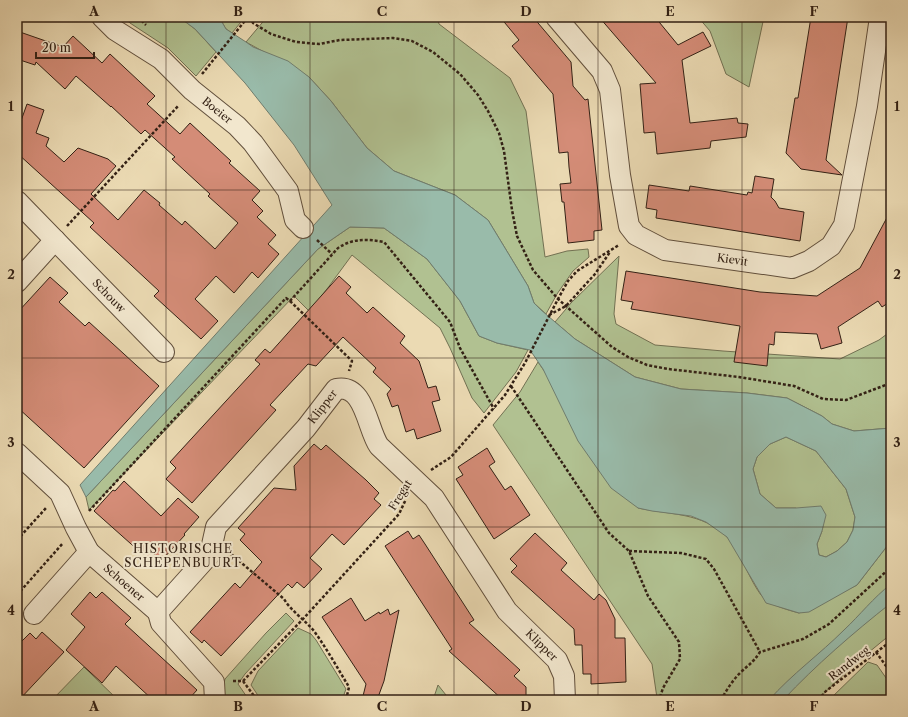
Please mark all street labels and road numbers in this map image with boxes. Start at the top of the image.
street label: Boeier [199,94,236,127]
street label: Kievit [716,250,749,269]
street label: Schouw [89,276,129,316]
street label: Klipper [305,386,340,427]
street label: Fregat [385,477,415,513]
street label: Schoener [101,561,148,604]
street label: Klipper [523,626,561,664]
street label: Randweg [826,643,872,683]

